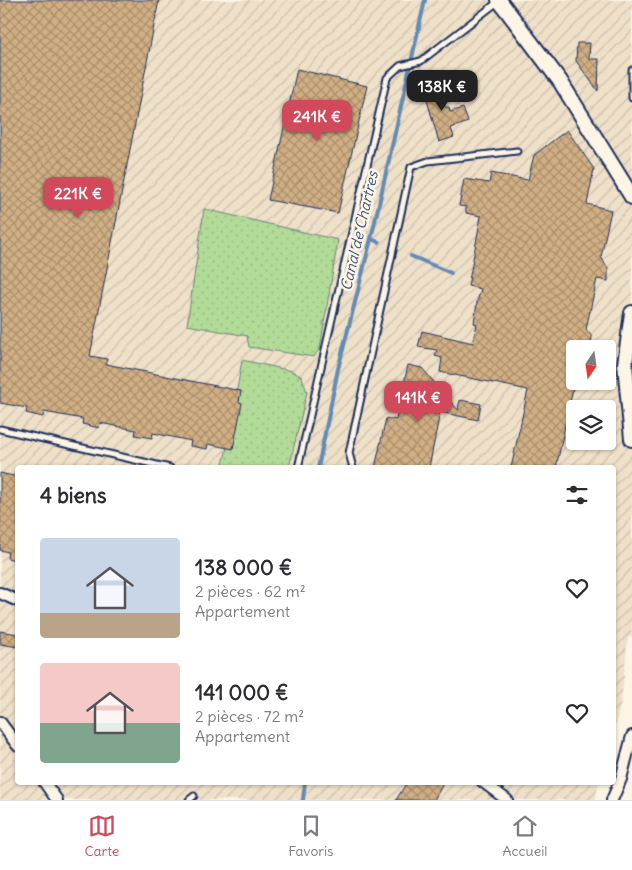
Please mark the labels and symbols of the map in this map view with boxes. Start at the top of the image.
pin: 138K € [401,70,483,112]
pin: 241K € [276,100,358,142]
water label: Canal de Chartres [336,168,382,292]
pin: 221K € [37,176,119,219]
north arrow [566,340,616,390]
pin: 141K € [377,380,459,423]

